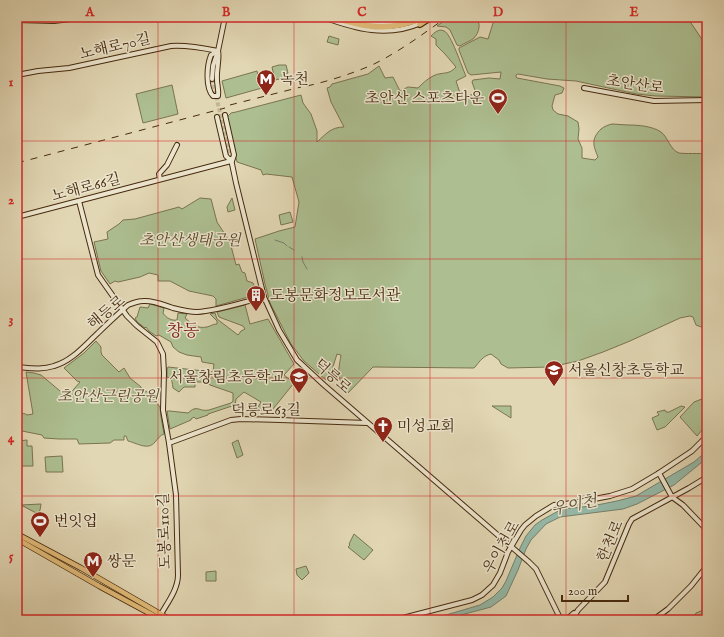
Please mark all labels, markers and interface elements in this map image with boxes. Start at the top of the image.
text: A [85,4,96,21]
text: B [222,4,231,21]
text: C [357,4,367,21]
text: D [493,4,504,21]
text: E [629,4,639,21]
street label: 노해로70길 [78,29,153,64]
metro station icon: 녹천 [255,68,277,96]
place label: 녹천 [280,70,309,89]
street label: 초안산로 [605,71,665,98]
text: 1 [9,74,14,91]
sports icon: 초안산 스포츠타운 [487,87,509,115]
place label: 초안산 스포츠타운 [365,89,485,108]
street label: 노해로66길 [50,169,123,206]
text: 2 [8,192,14,209]
park label: 초안산생태공원 [139,231,242,250]
building icon: 도봉문화정보도서관 [245,284,267,312]
place label: 도봉문화정보도서관 [270,286,401,305]
street label: 해등로 [84,291,129,334]
text: 3 [9,311,14,328]
district label: 창동 [167,321,200,342]
street label: 덕릉로 [310,355,356,398]
school or university icon: 서울신창초등학교 [543,359,565,387]
place label: 서울신창초등학교 [568,361,684,380]
school or university icon: 서울창림초등학교 [288,366,310,394]
place label: 서울창림초등학교 [169,368,286,387]
park label: 초안산근린공원 [57,387,160,406]
street label: 덕릉로63길 [231,400,301,421]
church icon: 미성교회 [372,415,394,443]
place label: 미성교회 [397,417,455,436]
text: 4 [8,430,15,447]
water label: 우이천 [550,491,601,521]
street label: 도봉로110길 [154,492,175,570]
sports icon: 번잇업 [29,510,51,538]
place label: 번잇업 [54,512,97,531]
street label: 우이천로 [479,517,524,577]
street label: 한천로 [593,517,628,565]
text: 5 [9,548,14,565]
metro station icon: 쌍문 [82,550,104,578]
place label: 쌍문 [107,552,136,571]
scale bar [562,577,628,603]
text: 200 m [568,584,597,599]

